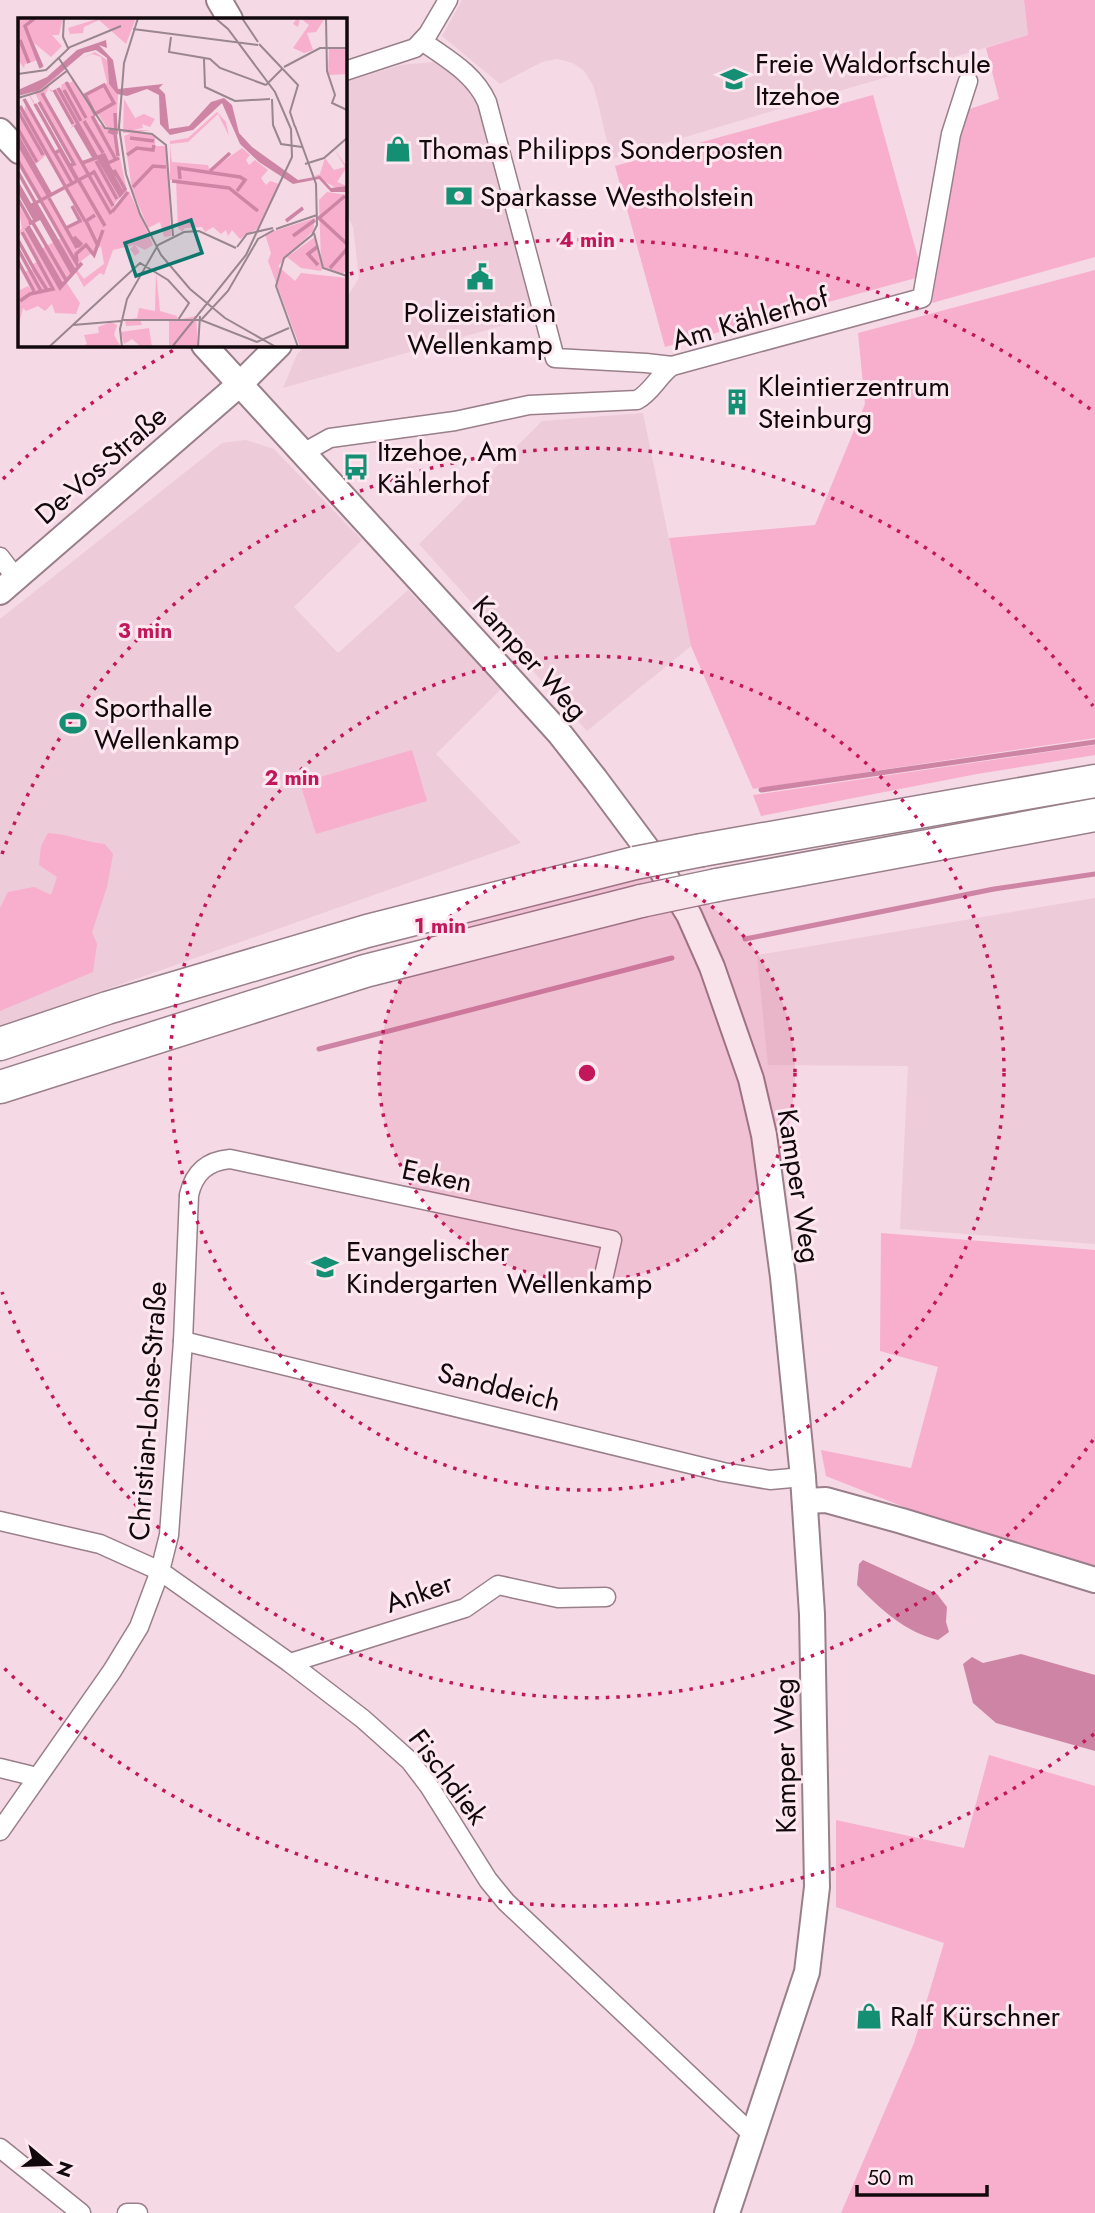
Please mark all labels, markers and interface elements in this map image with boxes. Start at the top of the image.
inset map [18,18,346,346]
place label: Freie Waldorfschule Itzehoe [755,43,991,116]
school or university icon: Freie Waldorfschule Itzehoe [719,64,749,94]
place label: Thomas Philipps Sonderposten [419,129,783,170]
shop icon: Thomas Philipps Sonderposten [383,134,413,164]
place label: Sparkasse Westholstein [480,176,754,217]
bank icon: Sparkasse Westholstein [444,181,474,211]
text: 4 min [559,225,615,255]
public building icon: Polizeistation Wellenkamp [465,262,495,292]
street label: Am Kählerhof [667,277,834,361]
place label: Polizeistation Wellenkamp [403,292,557,365]
place label: Kleintierzentrum Steinburg [758,366,950,439]
building icon: Kleintierzentrum Steinburg [722,387,752,417]
street label: De-Vos-Straße [26,396,176,534]
place label: Itzehoe, Am Kählerhof [377,431,518,504]
bus stop icon: Itzehoe, Am Kählerhof [341,452,371,482]
street label: Kamper Weg [463,587,597,729]
text: 3 min [118,616,172,646]
place label: Sporthalle Wellenkamp [94,687,240,760]
sports icon: Sporthalle Wellenkamp [58,708,88,738]
text: 2 min [264,763,320,793]
text: 1 min [414,911,466,941]
centre of rings [575,1061,599,1085]
street label: Kamper Weg [767,1106,831,1266]
street label: Eeken [398,1149,476,1203]
place label: Evangelischer Kindergarten Wellenkamp [346,1231,652,1304]
school or university icon: Evangelischer Kindergarten Wellenkamp [310,1252,340,1282]
street label: Christian-Lohse-Straße [118,1280,178,1542]
street label: Sanddeich [433,1352,565,1422]
street label: Anker [380,1562,459,1624]
street label: Kamper Weg [763,1678,807,1834]
street label: Fischdiek [398,1720,498,1834]
place label: Ralf Kürschner [890,1996,1061,2037]
shop icon: Ralf Kürschner [854,2001,884,2031]
north arrow [14,2129,84,2199]
scale bar [857,2154,986,2198]
text: N [49,2158,80,2181]
text: 50 m [867,2163,914,2193]

